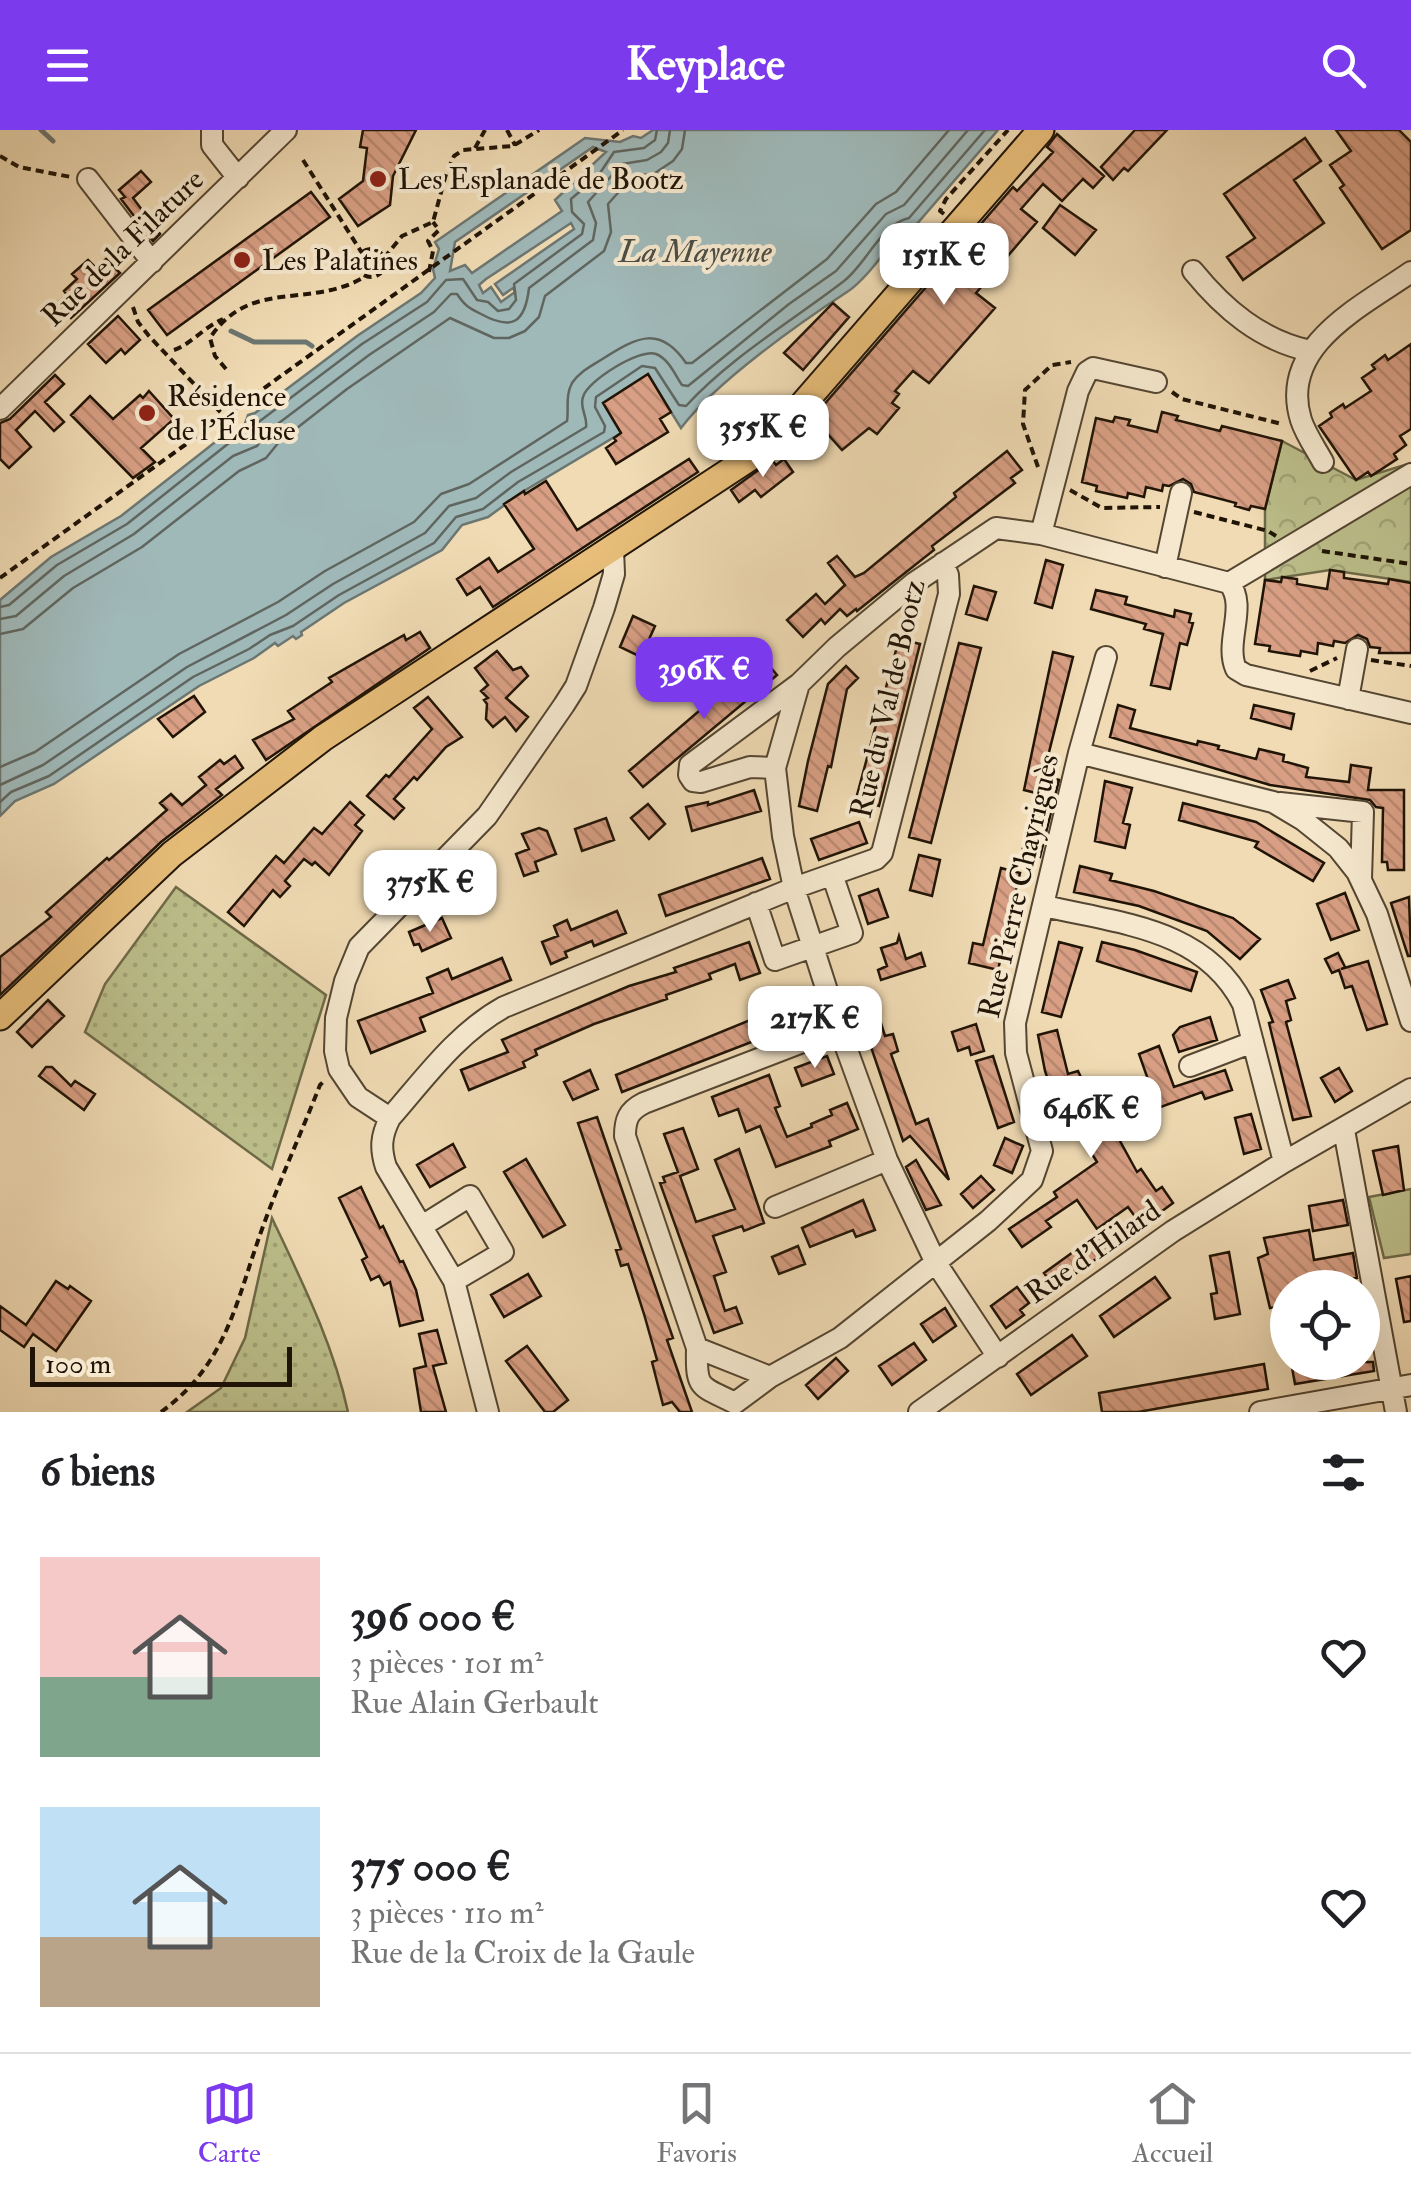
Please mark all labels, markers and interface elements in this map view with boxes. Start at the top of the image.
text: Keyplace [626,37,785,93]
icon: menu [40,38,95,93]
icon: search [1316,38,1371,93]
street label: Rue de la Filature [34,161,212,335]
place label: Les Esplanade de Bootz [398,161,684,198]
marker: Les Esplanade de Bootz [367,168,389,190]
pin: 151K € [863,223,1025,308]
water label: La Mayenne [616,232,772,272]
text: 151K € [902,235,986,275]
place label: Les Palatines [262,242,418,279]
marker: Les Palatines [231,249,253,271]
place label: Résidence de l'Écluse [167,378,296,449]
pin: 355K € [682,395,844,480]
marker: Résidence de l'Écluse [136,402,158,424]
text: 355K € [719,407,807,447]
street label: Rue du Val de Bootz [843,576,933,822]
pin: 396K € [623,637,785,722]
text: 396K € [658,649,750,689]
street label: Rue Pierre Chayriguès [971,750,1067,1022]
pin: 375K € [349,850,511,935]
text: 375K € [386,862,474,902]
pin: 217K € [734,986,896,1071]
text: 217K € [770,998,860,1038]
pin: 646K € [1010,1076,1172,1161]
text: 646K € [1042,1088,1140,1128]
street label: Rue d'Hilard [1018,1192,1168,1312]
map controls [1270,1270,1380,1380]
button: locate [1270,1270,1380,1380]
scale bar [30,1342,292,1386]
text: 100 m [45,1347,111,1382]
icon: filters [1316,1445,1371,1500]
text: 6 biens [40,1446,155,1498]
text: 396 000 € [350,1591,516,1643]
icon: home [120,1597,240,1717]
icon: heart [1316,1630,1371,1685]
text: 3 pièces · 101 m² [350,1643,543,1683]
text: Rue Alain Gerbault [350,1683,599,1723]
text: 375 000 € [350,1841,511,1893]
icon: home [120,1847,240,1967]
icon: heart [1316,1880,1371,1935]
text: 3 pièces · 110 m² [350,1893,543,1933]
text: Rue de la Croix de la Gaule [350,1933,695,1973]
tab: Carte [198,2076,261,2171]
tab: Favoris [656,2076,737,2171]
tab: Accueil [1132,2076,1213,2171]

